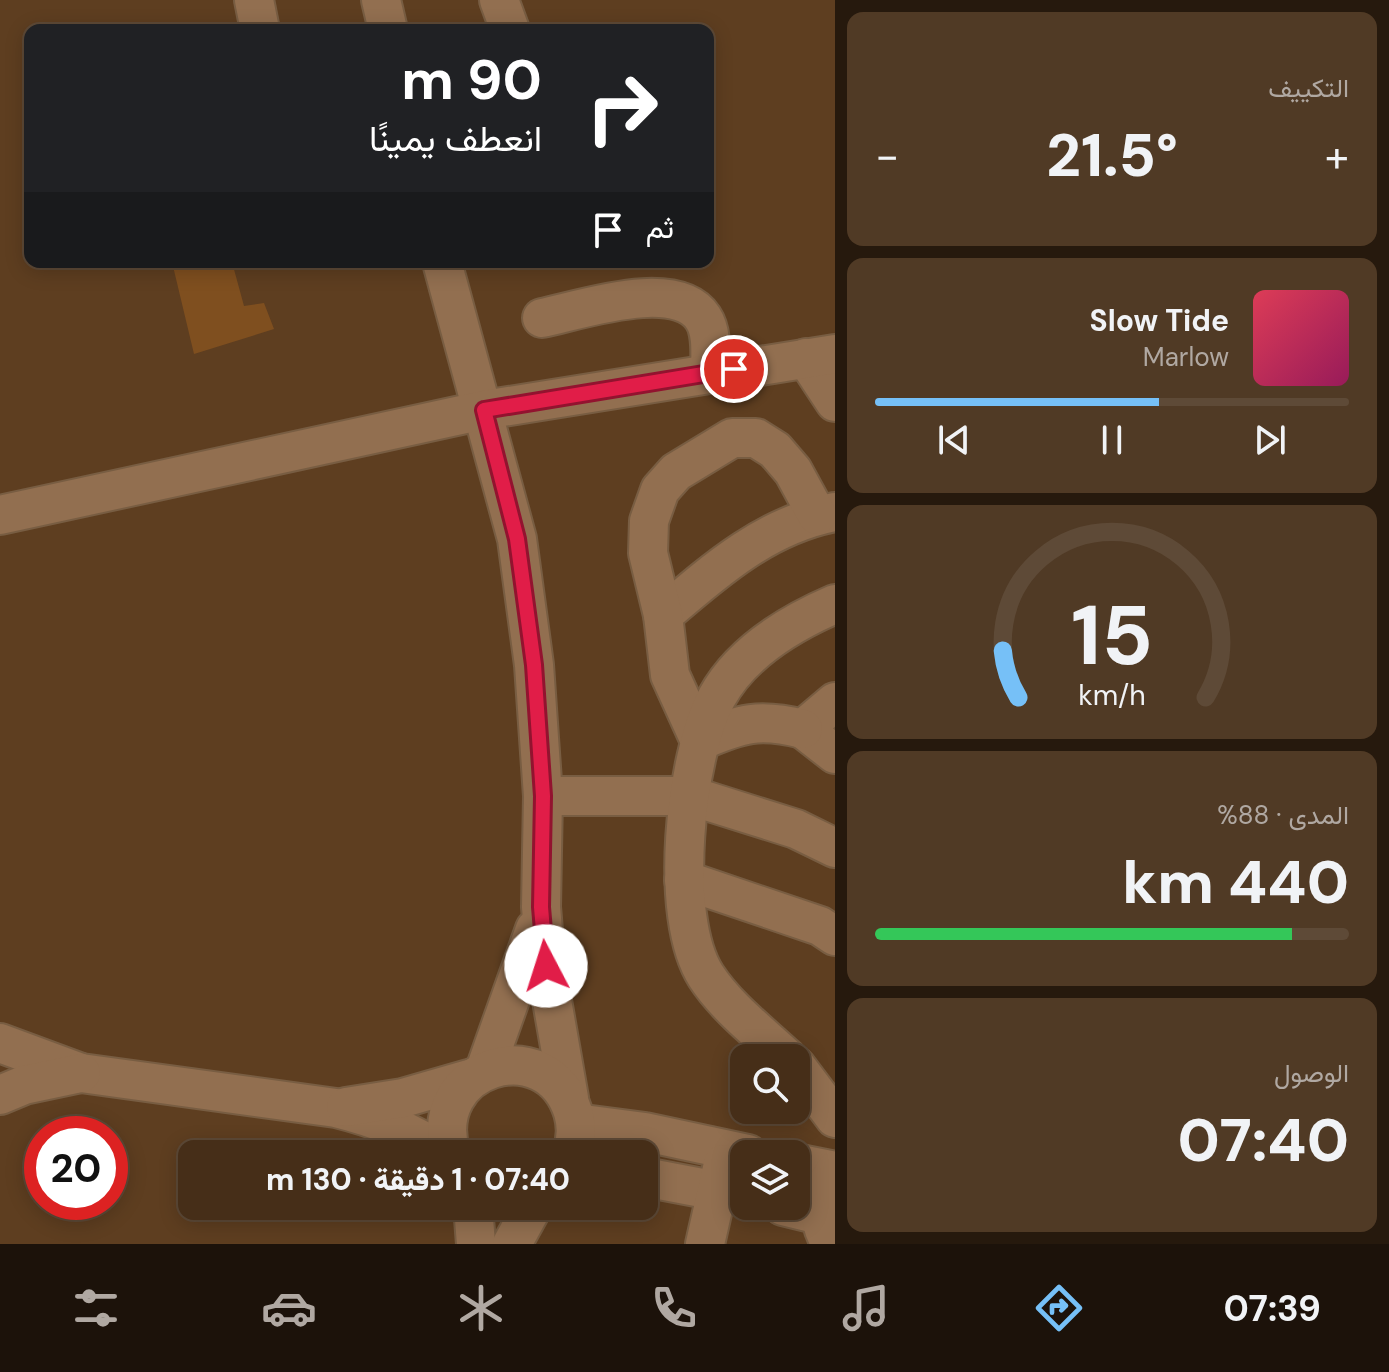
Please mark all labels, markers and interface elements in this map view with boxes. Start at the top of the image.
text: 90 m [401,43,542,116]
icon: right [570,56,674,160]
text: التكييف [1268,71,1349,105]
text: انعطف يمينًا [369,115,542,162]
text: 21.5° [1046,116,1178,195]
text: − [875,127,899,185]
text: + [1325,127,1349,185]
icon: arrive [586,208,630,252]
text: ثم [646,208,674,247]
text: Slow Tide [1090,301,1229,340]
pin [700,335,768,403]
text: Marlow [1143,340,1229,374]
icon: arrive [712,347,756,391]
icon: previous [932,418,976,462]
icon: pause [1090,418,1134,462]
icon: next [1248,418,1292,462]
text: 15 [1071,581,1153,690]
text: km/h [1078,677,1146,714]
text: المدى · 88% [1217,798,1349,832]
text: 440 km [1122,843,1349,922]
position arrow [504,924,588,1008]
map controls [730,1044,810,1220]
button: search [730,1044,810,1124]
text: الوصول [1274,1056,1349,1090]
text: 07:40 [1177,1101,1349,1180]
speed limit sign: 20 [24,1116,128,1220]
button: layers [730,1140,810,1220]
text: 07:40 · 1 دقيقة · 130 m [266,1160,570,1199]
icon: filters [68,1280,124,1336]
icon: car [261,1280,317,1336]
icon: climate [453,1280,509,1336]
icon: phone [646,1280,702,1336]
icon: music [838,1280,894,1336]
icon: directions [1031,1280,1087,1336]
text: 07:39 [1223,1285,1321,1332]

